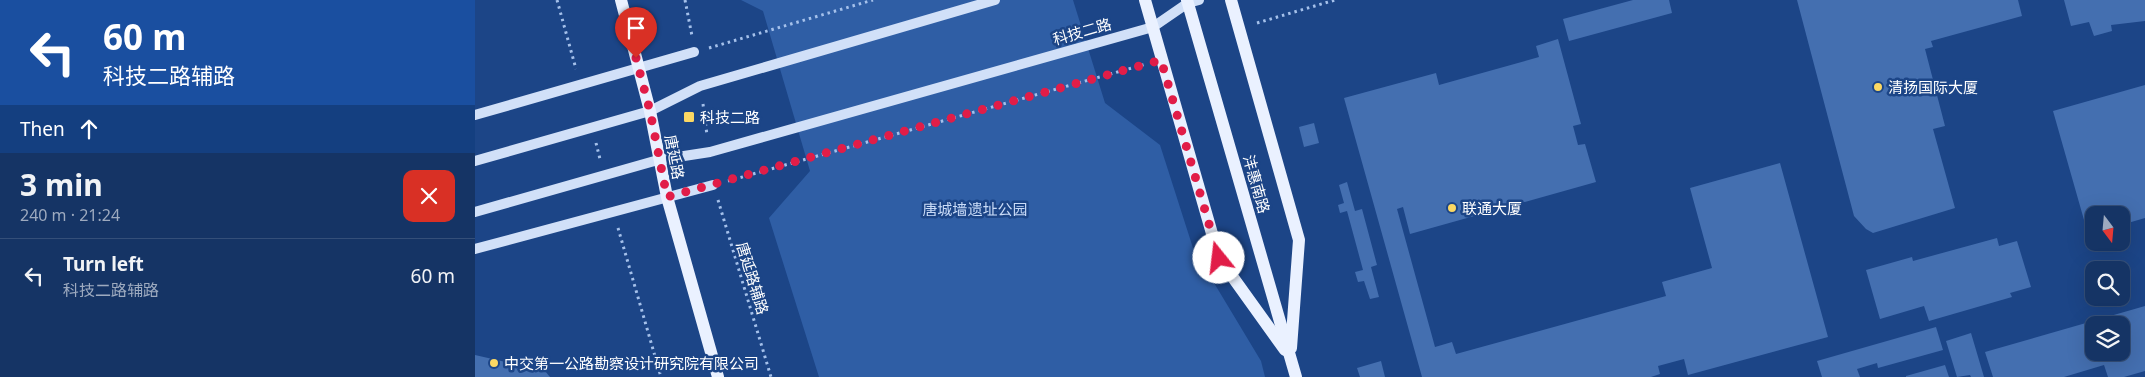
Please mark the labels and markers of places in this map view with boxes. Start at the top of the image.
pin [615,7,657,58]
place label: 清扬国际大厦 [1888,77,1978,97]
marker: 清扬国际大厦 [1872,81,1884,93]
place label: 科技二路 [700,107,760,127]
marker: 科技二路 [682,110,696,124]
place label: 联通大厦 [1462,198,1522,218]
marker: 联通大厦 [1446,202,1458,214]
place label: 中交第一公路勘察设计研究院有限公司 [504,353,759,373]
marker: 中交第一公路勘察设计研究院有限公司 [488,357,500,369]

